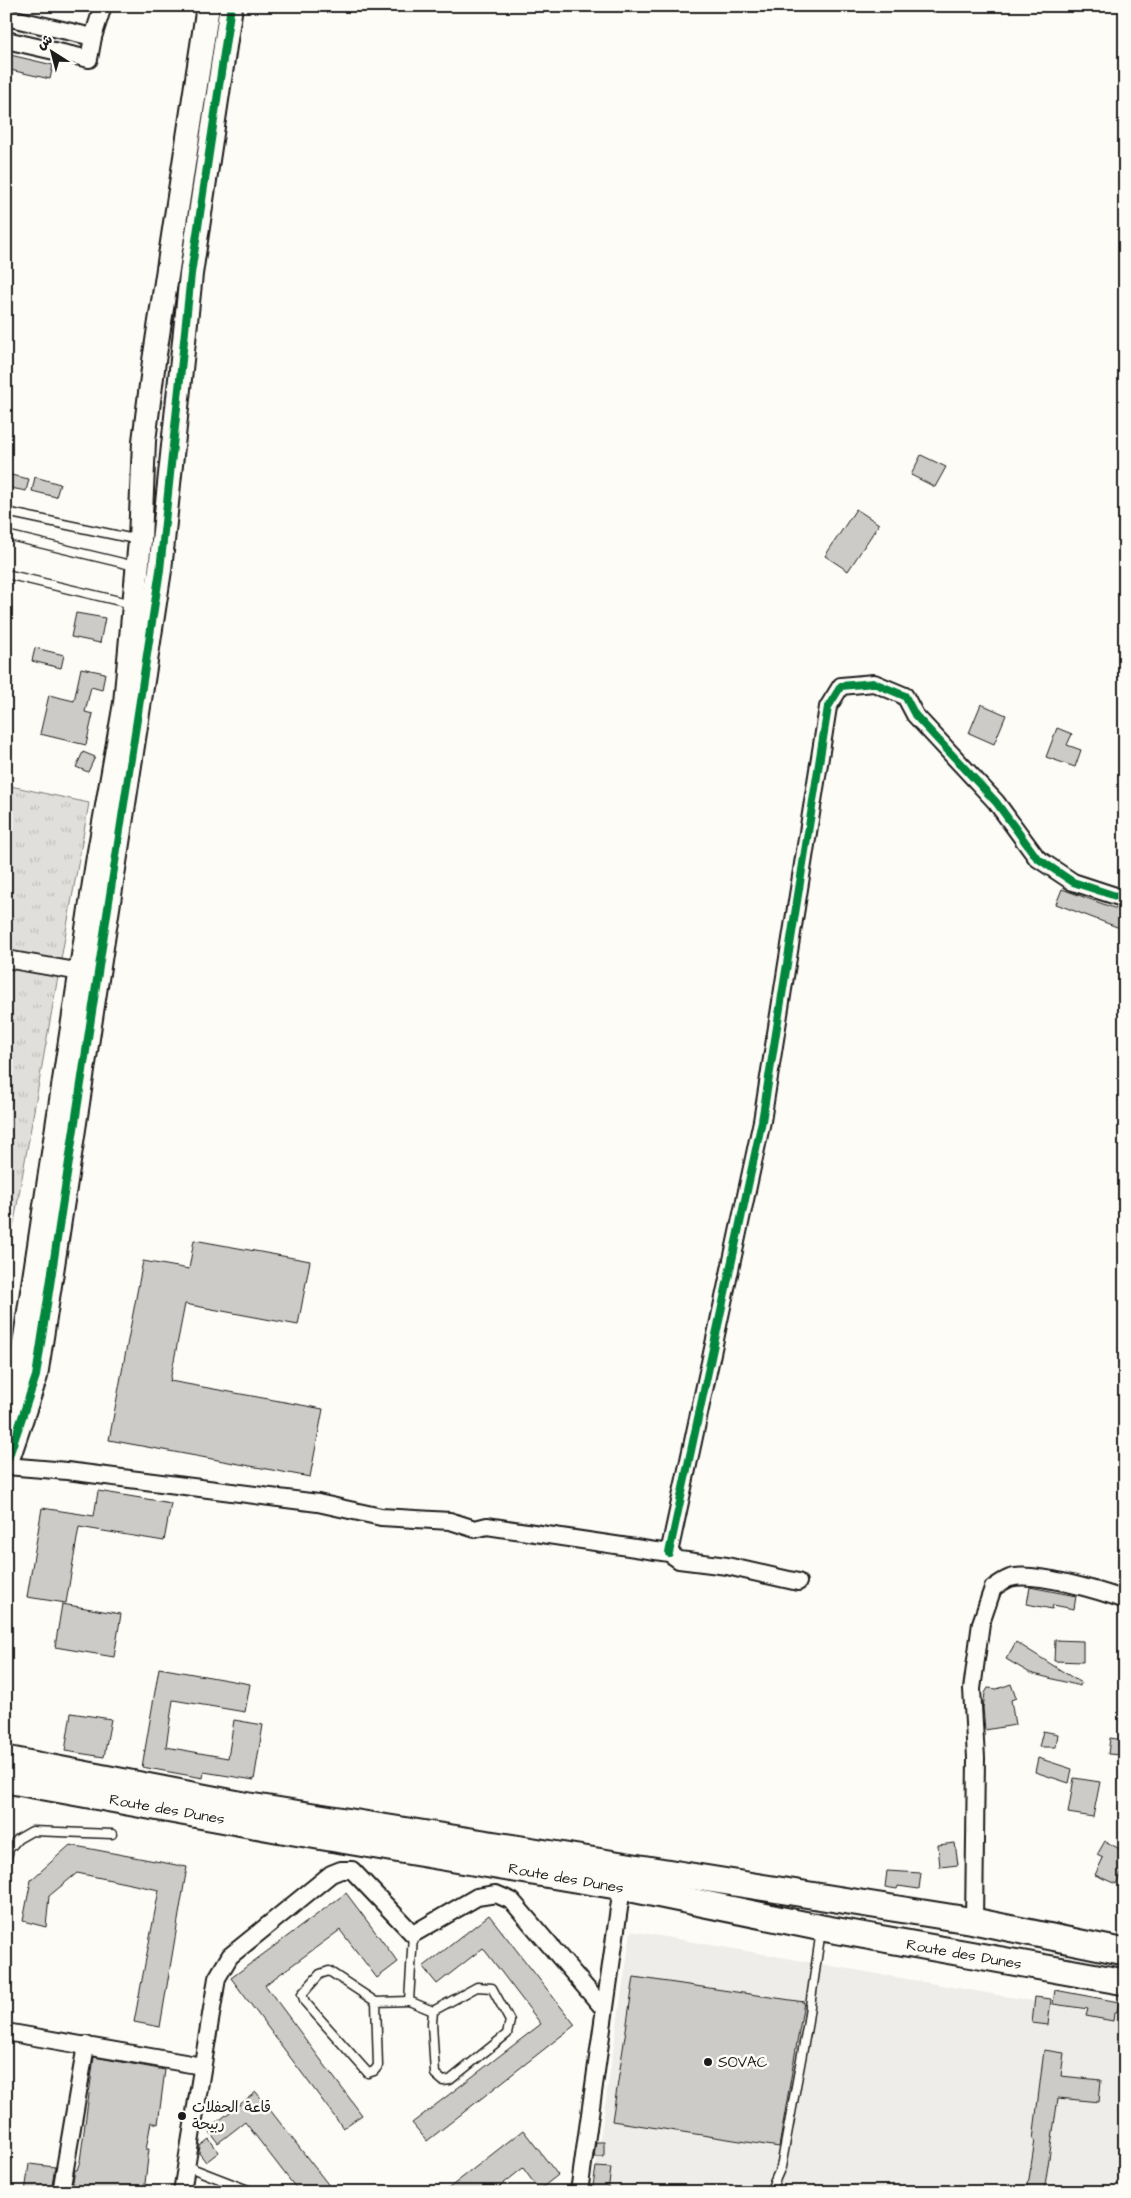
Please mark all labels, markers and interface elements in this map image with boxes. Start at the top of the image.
north arrow [28,28,78,78]
text: ش [33,30,57,55]
street label: Route des Dunes [108,1789,227,1830]
street label: Route des Dunes [507,1858,626,1899]
street label: Route des Dunes [905,1934,1024,1975]
place label: SOVAC [718,2052,768,2073]
marker: SOVAC [702,2056,714,2068]
place label: قاعة الحفلات ربيحة [192,2097,271,2135]
marker: قاعة الحفلات ربيحة [176,2110,188,2122]

